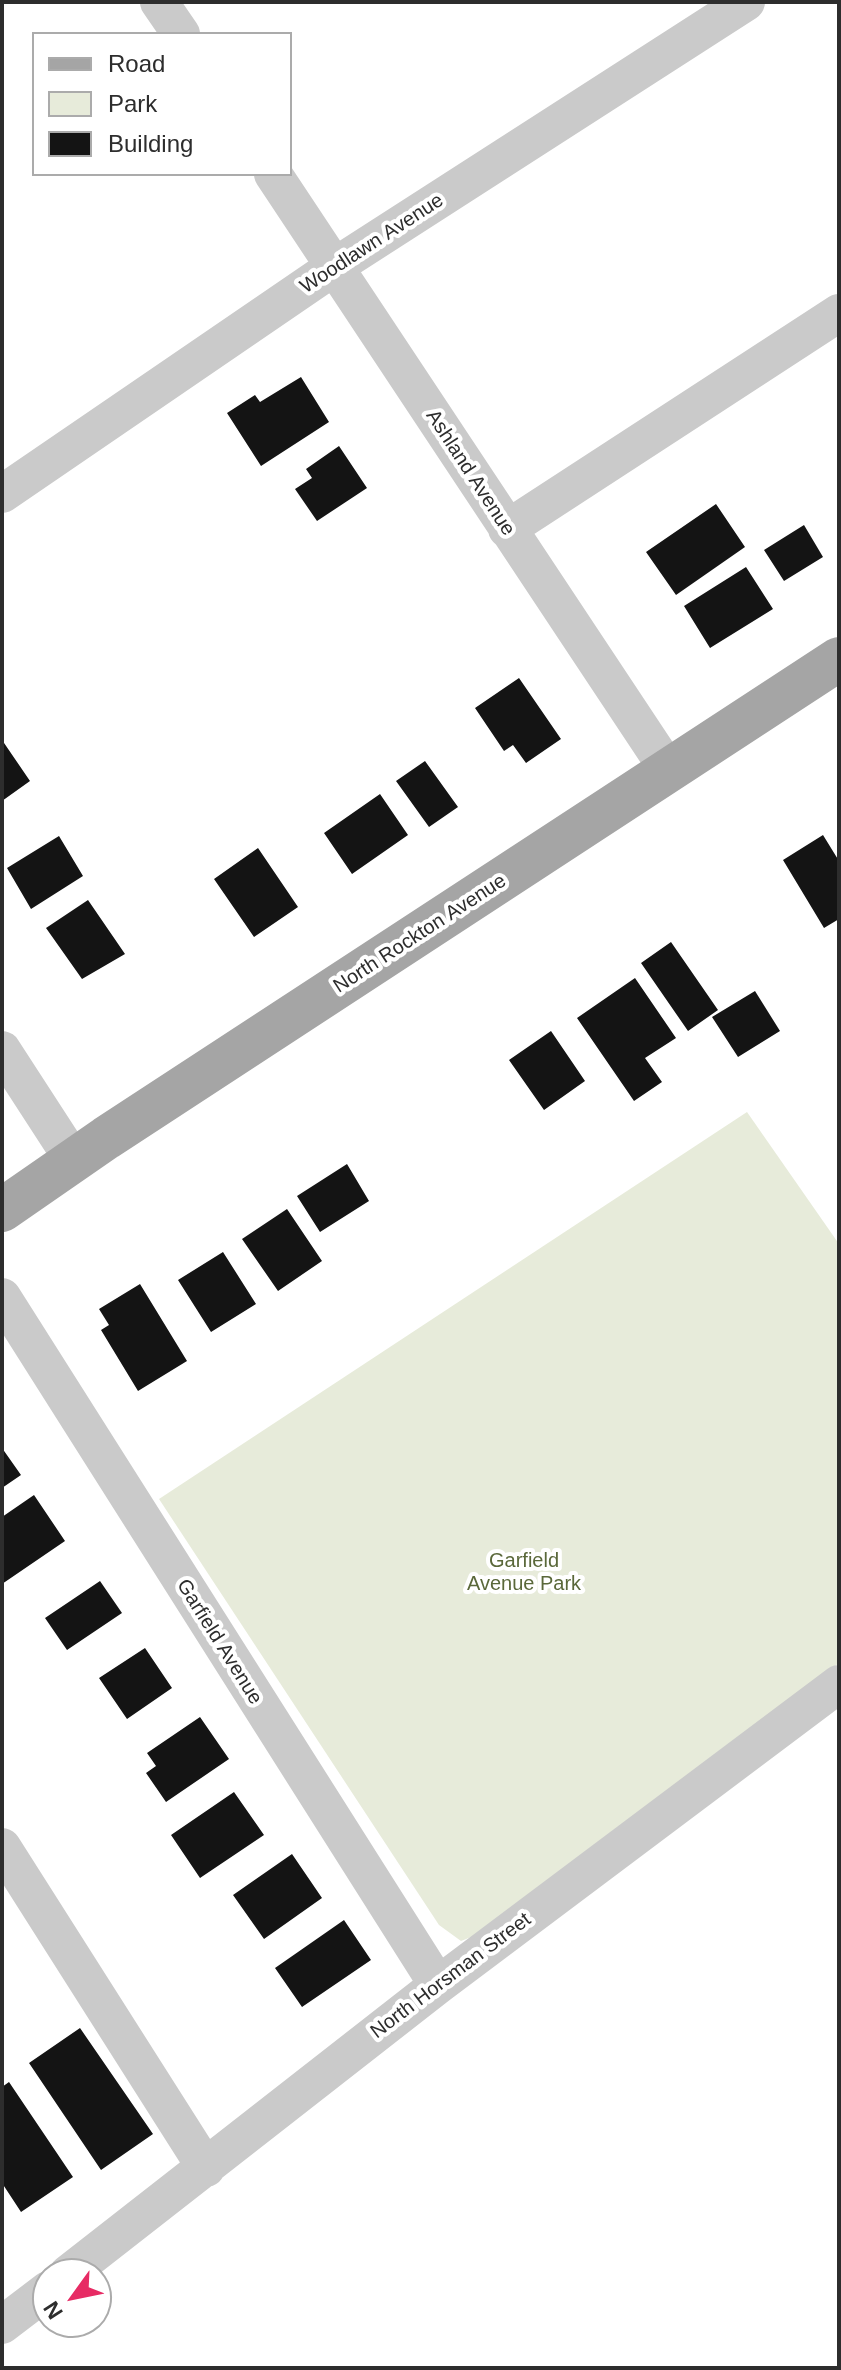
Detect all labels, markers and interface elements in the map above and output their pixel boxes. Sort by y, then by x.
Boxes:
legend [32,32,292,176]
text: Road [108,50,165,77]
text: Park [108,90,157,117]
text: Building [108,130,193,157]
street label: Woodlawn Avenue [296,189,448,299]
street label: Ashland Avenue [420,406,520,540]
street label: North Rockton Avenue [329,869,511,999]
park label: Garfield Avenue Park [467,1549,581,1596]
street label: Garfield Avenue [171,1575,267,1709]
street label: North Horsman Street [366,1908,536,2044]
north arrow [32,2258,112,2338]
text: N [38,2297,68,2324]

